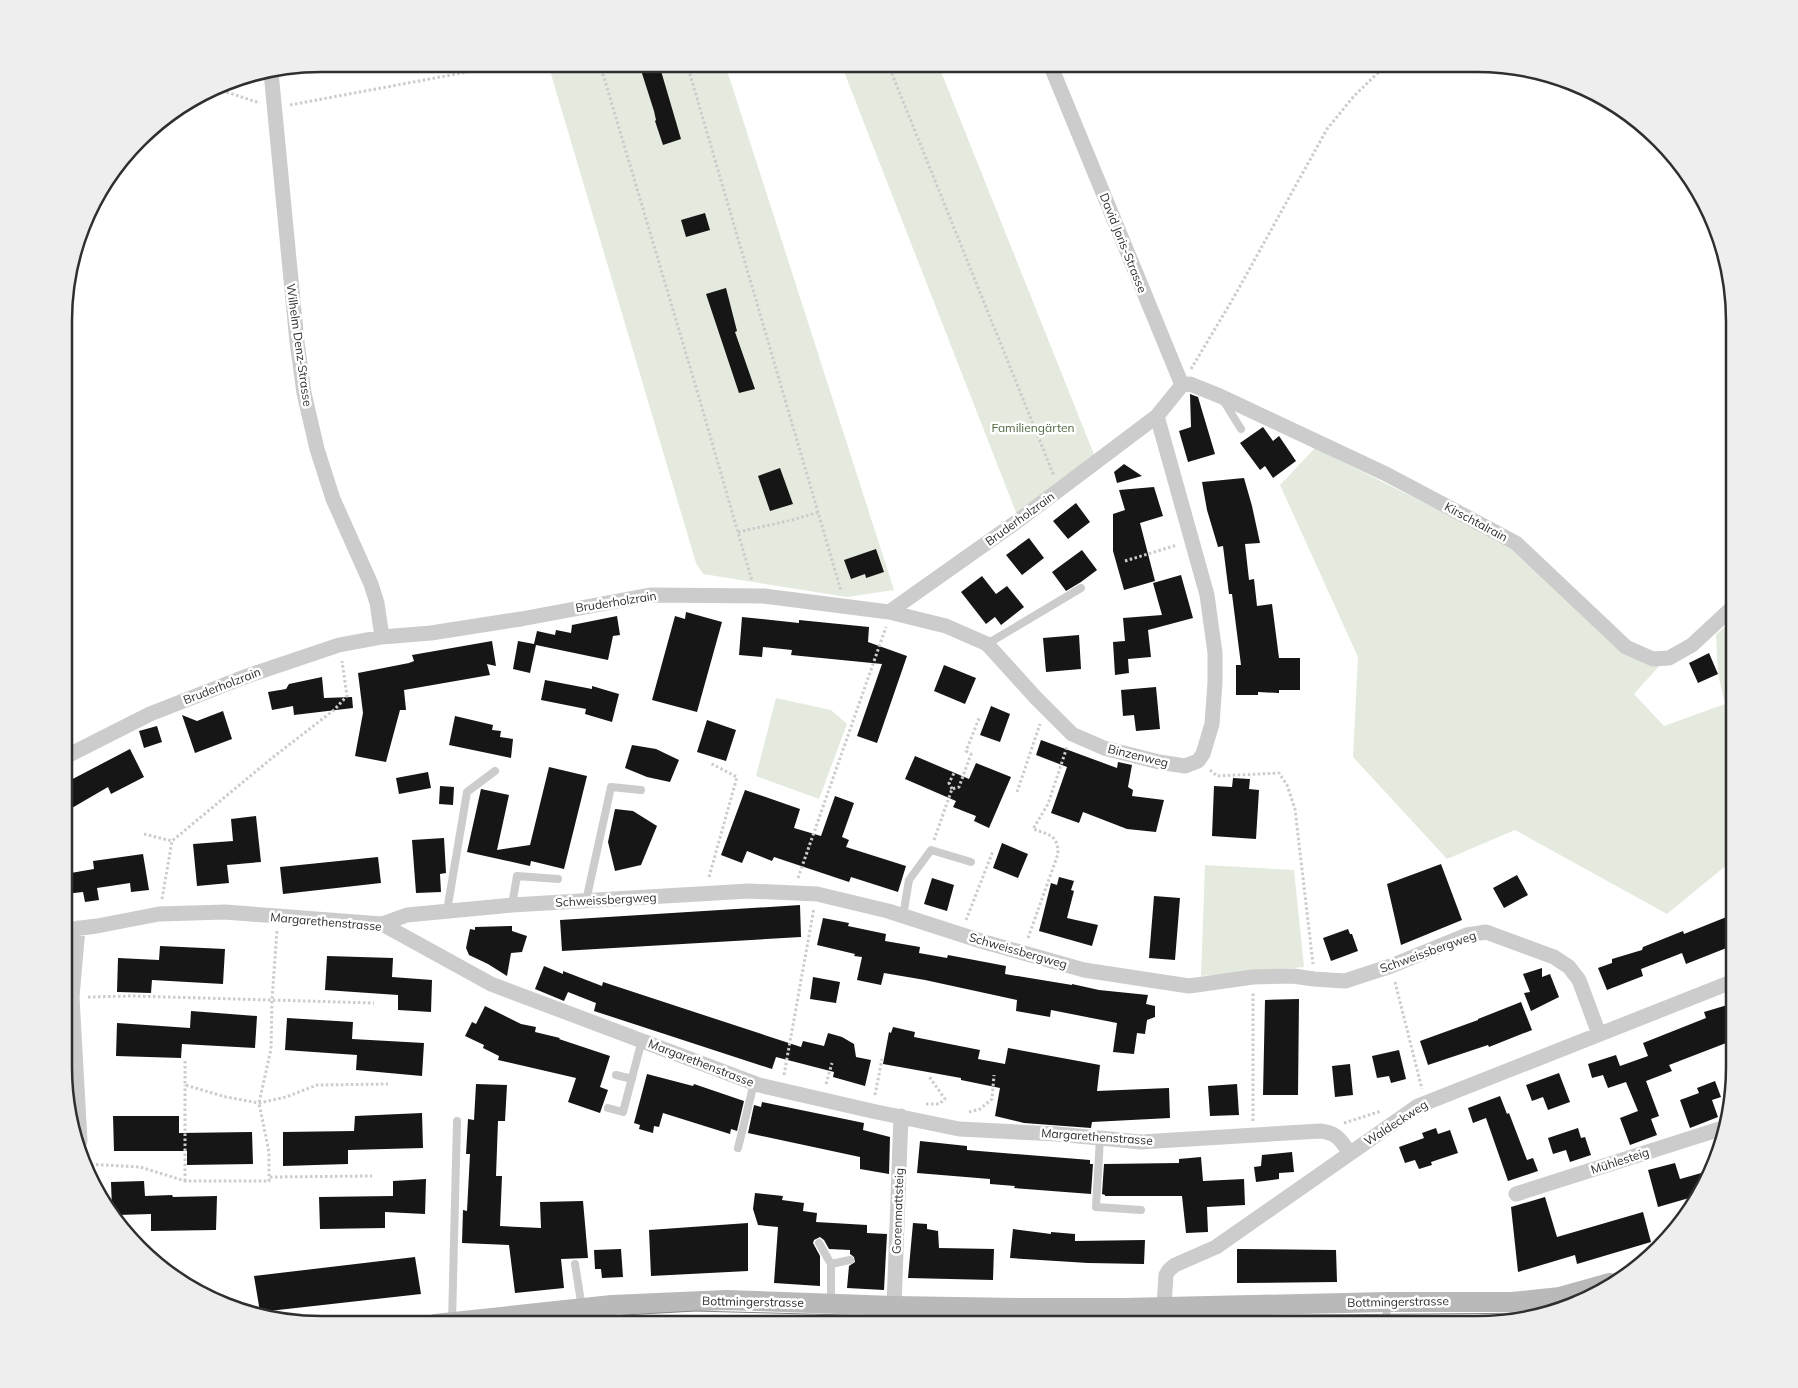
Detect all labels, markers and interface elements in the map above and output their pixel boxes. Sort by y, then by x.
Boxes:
street label: David Joris-Strasse [1097,191,1150,295]
street label: Wilhelm Denz-Strasse [283,283,316,407]
park label: Familiengärten [991,420,1075,435]
street label: Bruderholzrain [982,488,1057,549]
street label: Kirschtalrain [1442,499,1510,544]
street label: Bruderholzrain [574,588,658,615]
street label: Bruderholzrain [181,664,263,707]
street label: Binzenweg [1106,741,1170,770]
street label: Schweissbergweg [555,889,657,910]
street label: Margarethenstrasse [270,909,382,934]
street label: Schweissbergweg [1378,927,1478,976]
street label: Schweissbergweg [967,929,1069,972]
street label: Margarethenstrasse [646,1035,756,1090]
street label: Waldeckweg [1361,1097,1430,1149]
street label: Margarethenstrasse [1041,1125,1153,1148]
street label: Mühlesteig [1589,1144,1651,1177]
street label: Gorenmattsteig [889,1168,906,1254]
street label: Bottmingerstrasse [702,1293,804,1310]
street label: Bottmingerstrasse [1347,1293,1449,1310]

